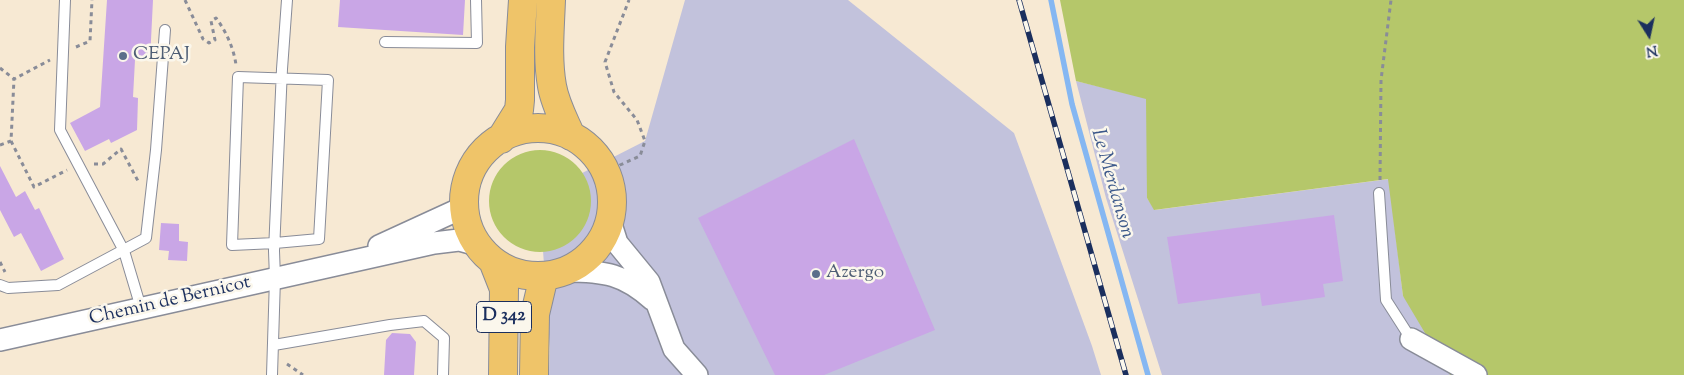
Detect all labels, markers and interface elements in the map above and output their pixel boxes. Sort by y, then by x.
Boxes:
north arrow [1624,10,1674,60]
text: N [1644,39,1659,61]
place label: CEPAJ [133,45,189,67]
marker: CEPAJ [117,50,129,62]
water label: Le Merdanson [1084,126,1138,242]
place label: Azergo [826,263,884,285]
marker: Azergo [810,268,822,280]
street label: Chemin de Bernicot [87,272,253,332]
road number: D 342 [476,302,532,332]

